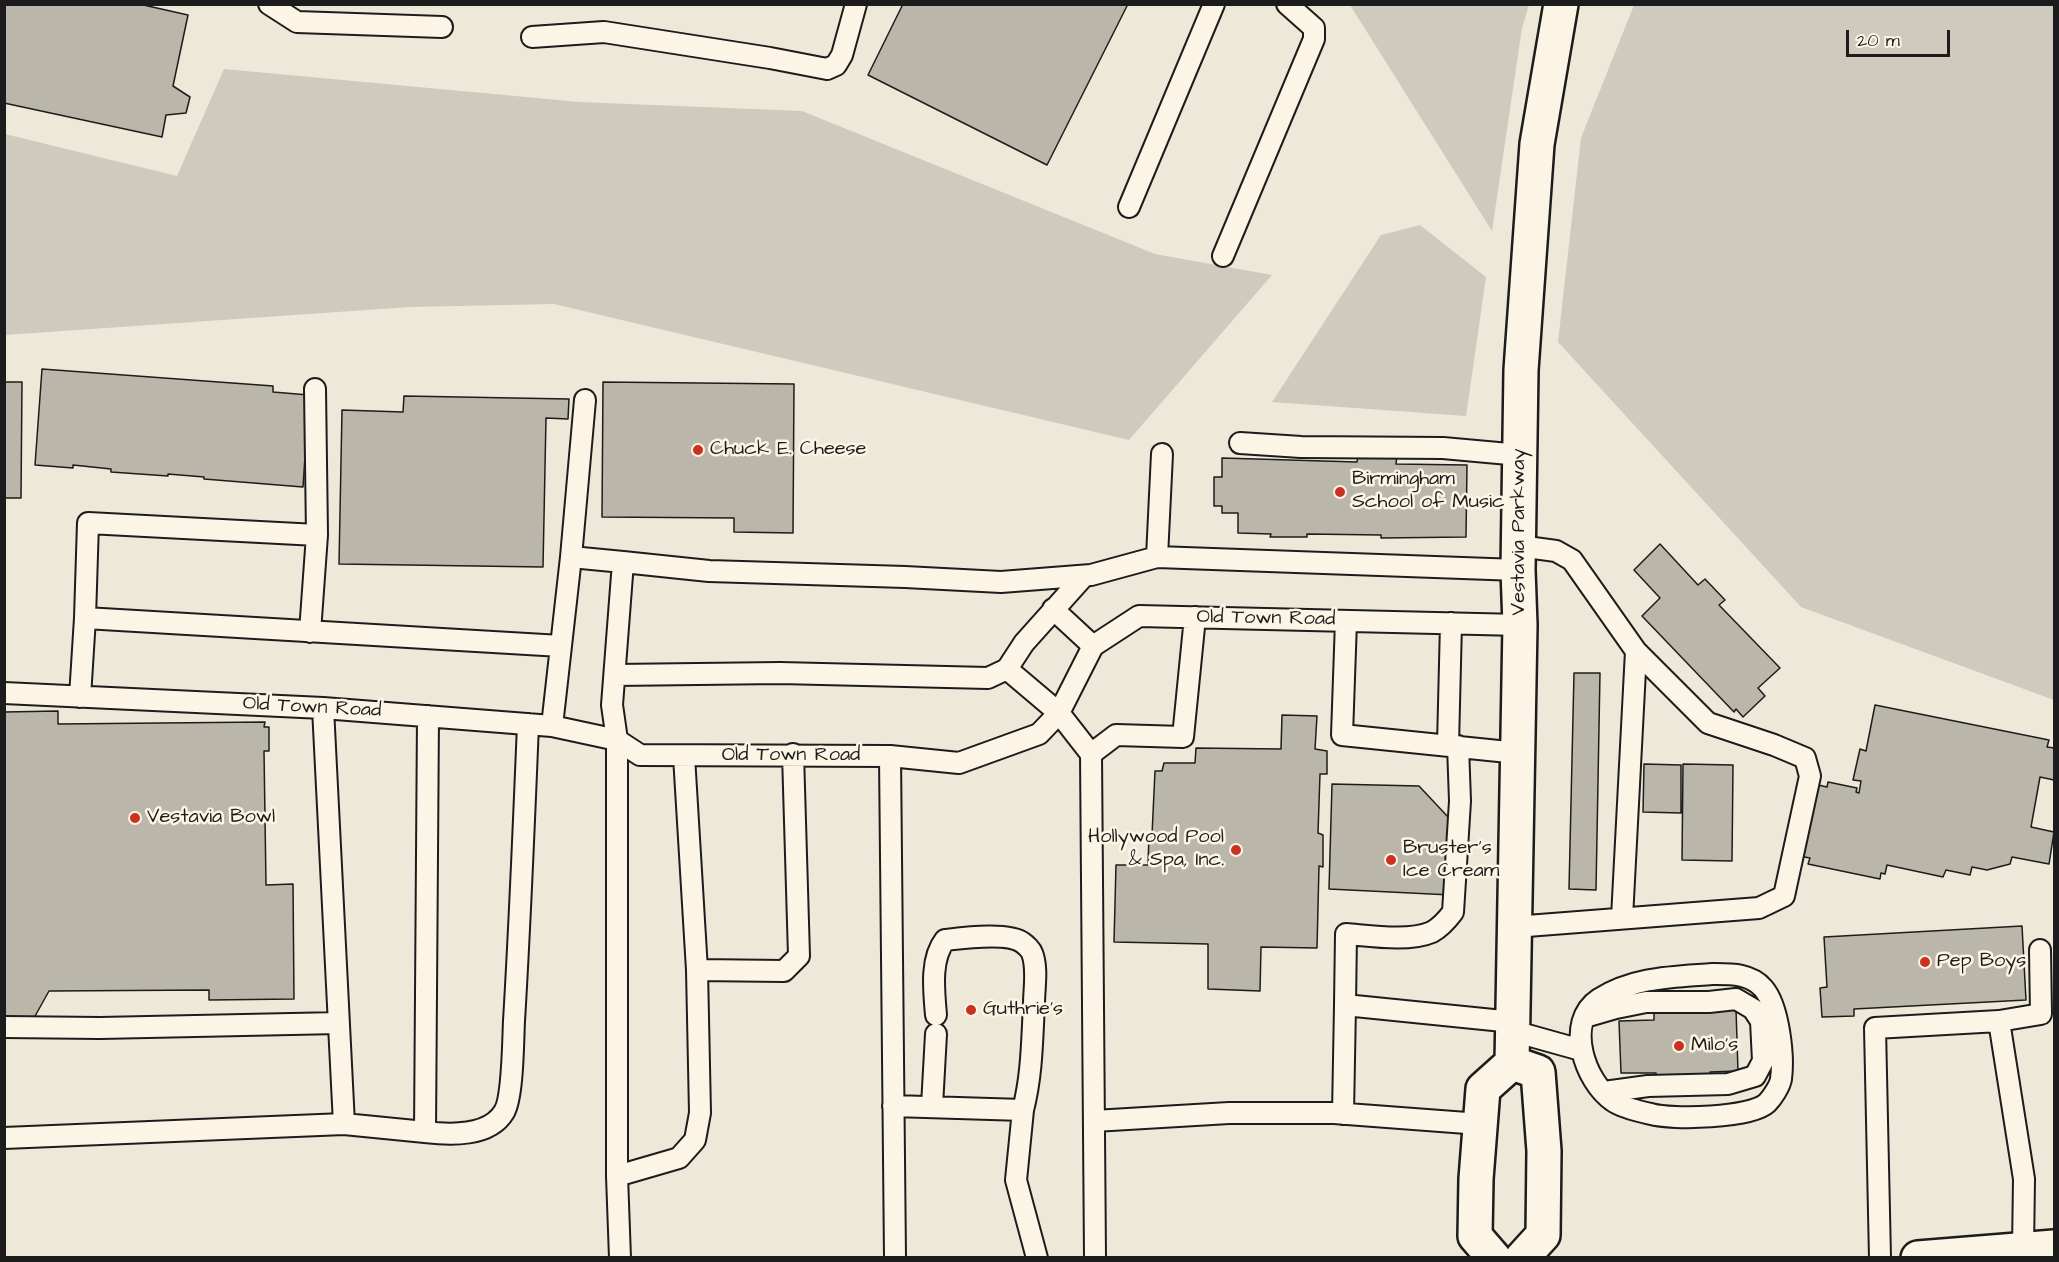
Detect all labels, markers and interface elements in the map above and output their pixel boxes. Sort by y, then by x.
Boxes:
scale bar [1849,18,1952,56]
text: 20 m [1857,28,1900,53]
place label: Chuck E. Cheese [710,438,866,462]
marker: Chuck E. Cheese [691,443,705,457]
street label: Vestavia Parkway [1508,449,1532,615]
place label: Birmingham School of Music [1352,468,1505,515]
marker: Birmingham School of Music [1333,485,1347,499]
street label: Old Town Road [1196,606,1336,632]
street label: Old Town Road [242,692,382,724]
street label: Old Town Road [722,744,860,768]
place label: Vestavia Bowl [147,806,275,830]
marker: Vestavia Bowl [128,811,142,825]
place label: Hollywood Pool & Spa, Inc. [1088,826,1224,873]
place label: Bruster's Ice Cream [1403,837,1499,884]
marker: Hollywood Pool & Spa, Inc. [1229,843,1243,857]
marker: Bruster's Ice Cream [1384,853,1398,867]
place label: Pep Boys [1937,950,2026,974]
marker: Pep Boys [1918,955,1932,969]
place label: Guthrie's [983,998,1063,1022]
marker: Guthrie's [964,1003,978,1017]
place label: Milo's [1691,1034,1738,1058]
marker: Milo's [1672,1039,1686,1053]

